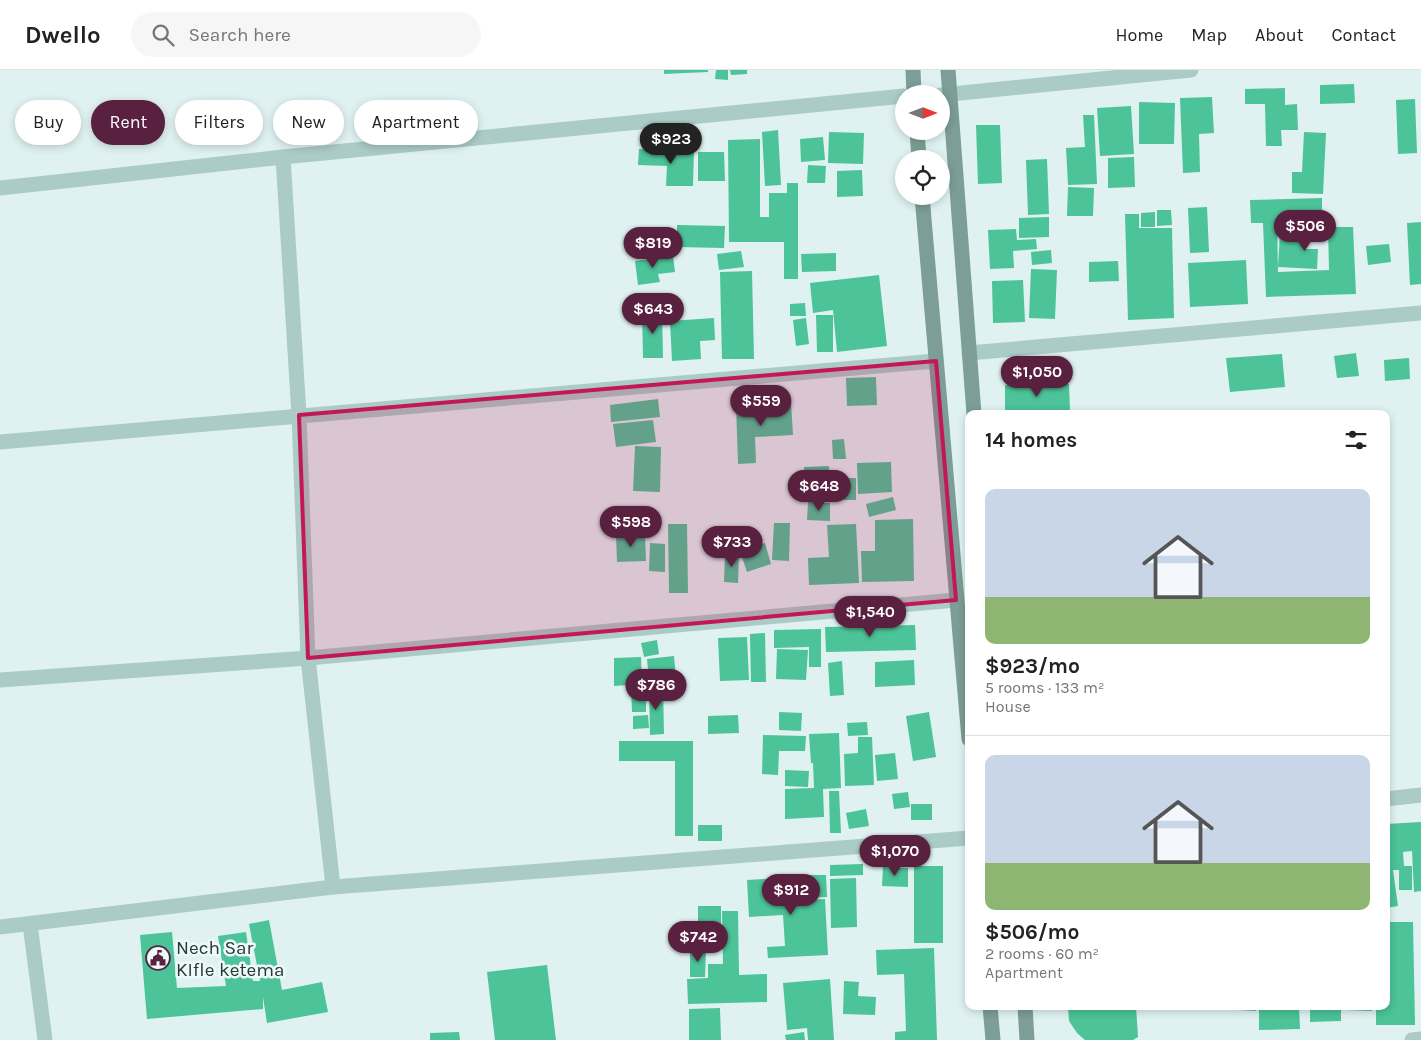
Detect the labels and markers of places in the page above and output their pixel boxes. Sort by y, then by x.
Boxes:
pin: $923 [641,122,701,165]
pin: $506 [1275,210,1335,252]
pin: $819 [623,226,683,269]
pin: $643 [623,292,683,335]
pin: $1,050 [996,356,1078,398]
pin: $559 [731,384,791,427]
pin: $648 [789,470,849,512]
pin: $598 [601,506,661,548]
pin: $733 [702,526,762,568]
pin: $1,540 [829,596,911,638]
pin: $786 [626,668,686,711]
pin: $1,070 [854,834,936,877]
pin: $912 [761,874,821,916]
pin: $742 [668,920,728,963]
place label: Nech Sar KIfle ketema [176,937,285,981]
public building icon: Nech Sar KIfle ketema [145,945,171,971]

